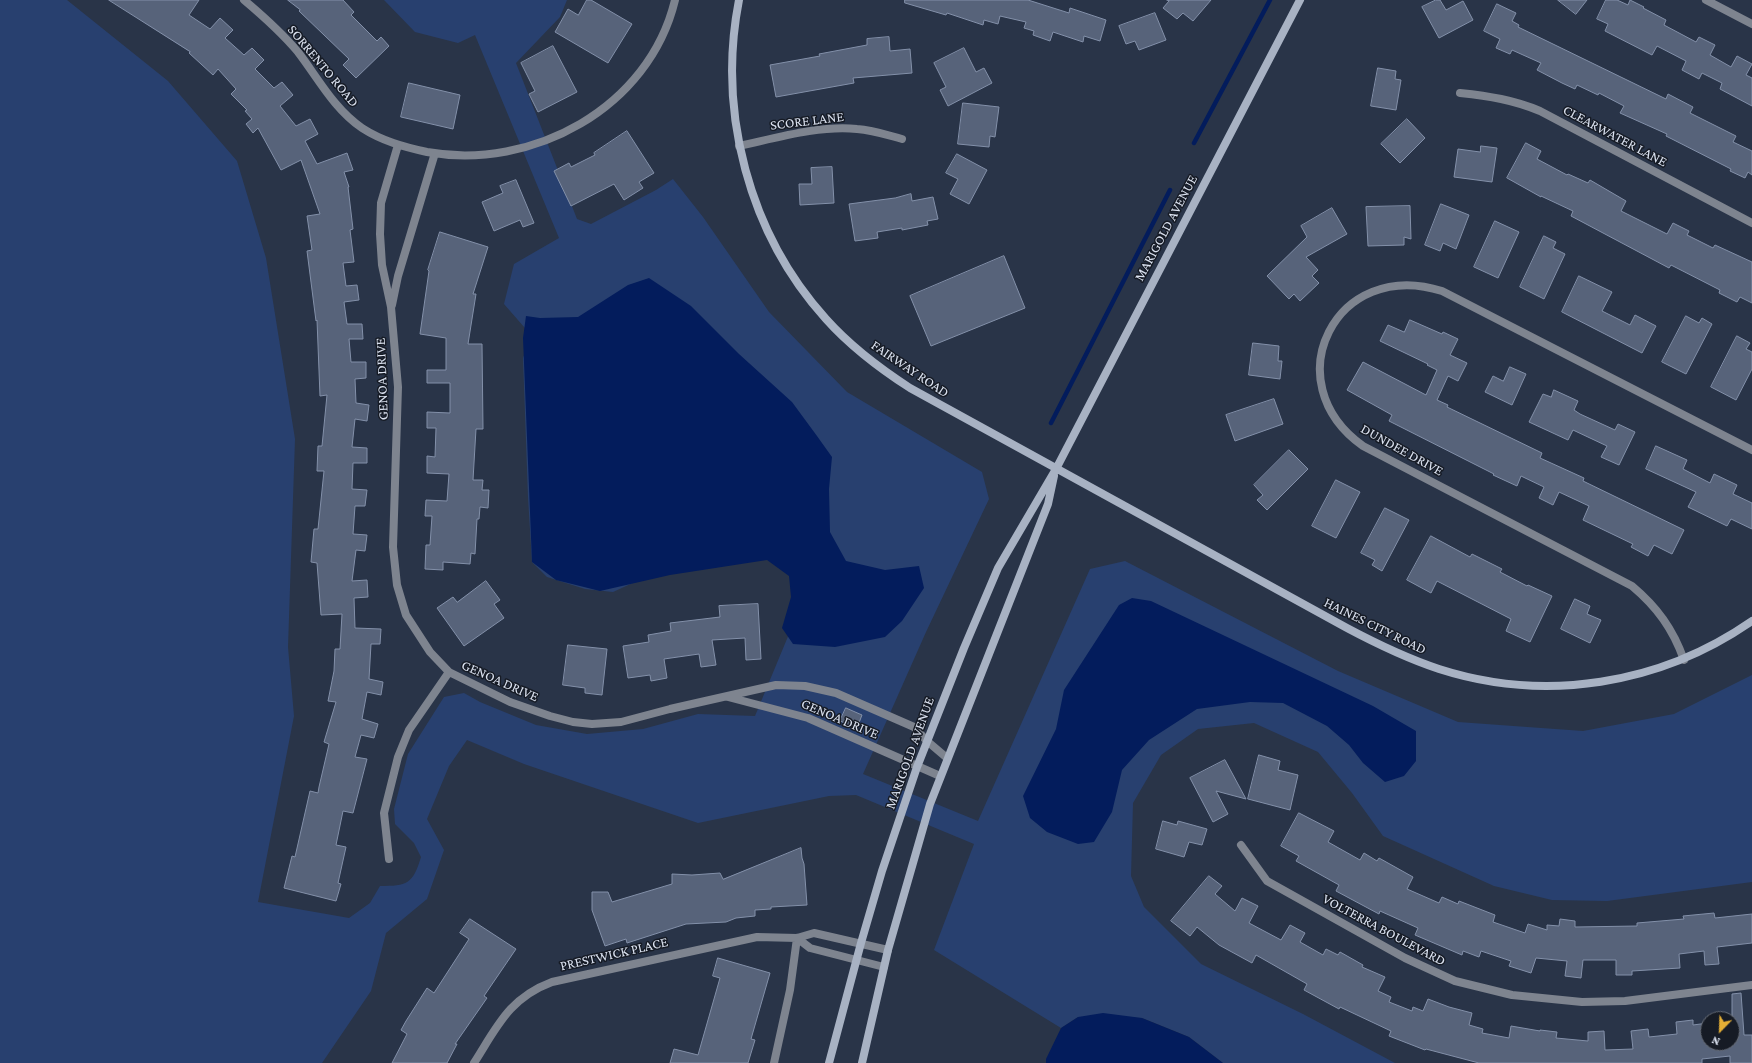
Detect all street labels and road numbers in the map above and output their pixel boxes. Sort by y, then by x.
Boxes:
street label: SORRENTO ROAD [284,22,362,110]
street label: CLEARWATER LANE [1560,101,1670,171]
street label: SCORE LANE [769,108,845,134]
street label: MARIGOLD AVENUE [1131,172,1201,284]
street label: GENOA DRIVE [372,337,392,421]
street label: FAIRWAY ROAD [868,337,952,401]
street label: DUNDEE DRIVE [1358,420,1446,480]
street label: HAINES CITY ROAD [1321,594,1429,658]
street label: GENOA DRIVE [459,657,541,705]
street label: GENOA DRIVE [799,695,881,743]
street label: MARIGOLD AVENUE [882,695,938,811]
street label: VOLTERRA BOULEVARD [1319,890,1449,970]
street label: PRESTWICK PLACE [558,933,670,975]

